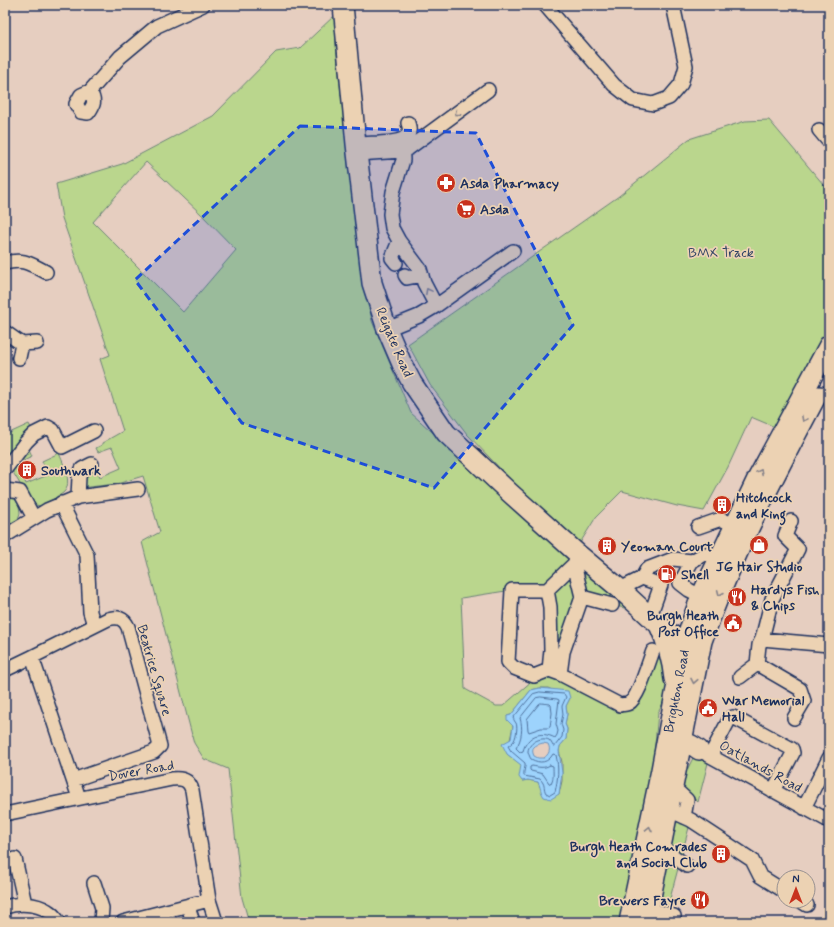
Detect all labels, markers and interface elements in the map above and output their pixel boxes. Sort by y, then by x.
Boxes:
one-way arrow [454,108,461,115]
pharmacy icon: Asda Pharmacy [435,172,457,194]
place label: Asda Pharmacy [460,175,559,193]
supermarket icon: Asda [455,198,477,220]
place label: Asda [480,201,509,219]
park label: BMX Track [688,244,754,262]
one-way arrow [425,288,433,295]
street label: Reigate Road [371,305,417,380]
one-way arrow [801,415,809,423]
building icon: Southwark [16,459,38,481]
place label: Southwark [41,462,101,480]
one-way arrow [756,469,763,476]
place label: Hitchcock and King [736,489,792,526]
building icon: Hitchcock and King [711,494,733,516]
shop icon: JG Hair Studio [748,534,770,556]
building icon: Yeoman Court [596,535,618,557]
place label: Yeoman Court [621,538,713,556]
place label: JG Hair Studio [716,558,803,576]
fuel station icon: Shell [656,563,678,585]
place label: Shell [681,566,709,584]
place label: Hardys Fish & Chips [751,581,820,615]
restaurant icon: Hardys Fish & Chips [726,586,748,608]
one-way arrow [717,588,725,596]
place label: Burgh Heath Post Office [647,607,719,641]
public building icon: Burgh Heath Post Office [722,612,744,634]
street label: Beatrice Square [132,623,176,718]
street label: Brighton Road [660,648,695,735]
one-way arrow [690,678,699,684]
place label: War Memorial Hall [721,692,805,726]
public building icon: War Memorial Hall [697,697,719,719]
street label: Oatlands Road [716,737,805,797]
street label: Dover Road [107,756,175,786]
one-way arrow [644,826,652,832]
place label: Burgh Heath Comrades and Social Club [570,838,708,872]
building icon: Burgh Heath Comrades and Social Club [710,843,732,865]
north arrow [776,869,816,909]
text: N [792,873,800,887]
restaurant icon: Brewers Fayre [689,889,711,911]
place label: Brewers Fayre [599,892,686,910]

